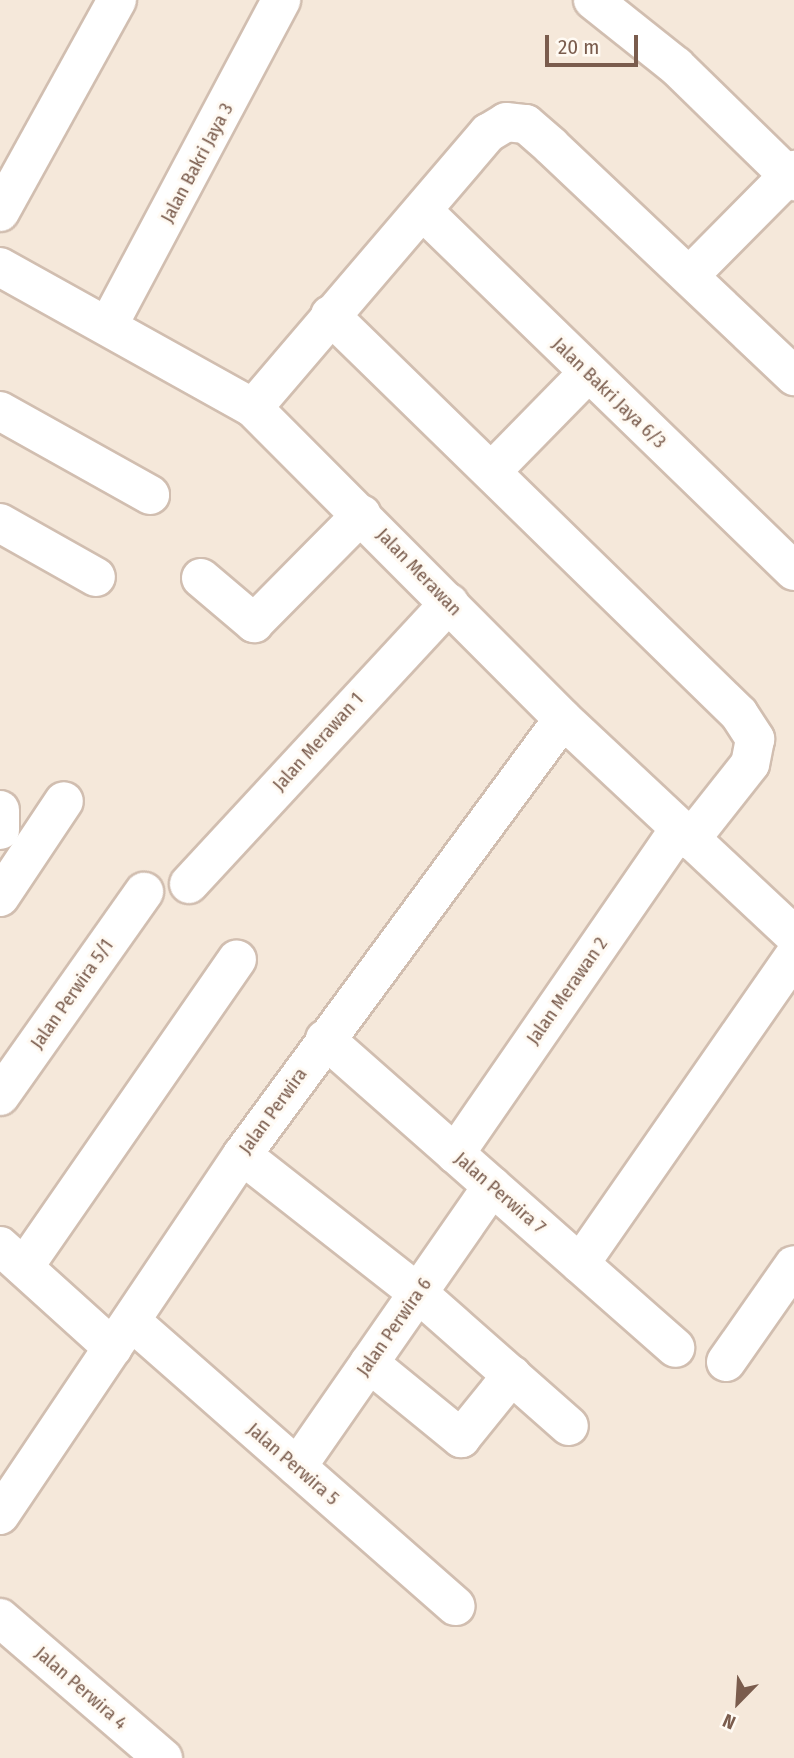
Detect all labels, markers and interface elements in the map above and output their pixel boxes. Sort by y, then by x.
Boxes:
scale bar [549,21,642,65]
text: 20 m [558,34,599,60]
street label: Jalan Bakri Jaya 3 [156,99,238,227]
street label: Jalan Bakri Jaya 6/3 [547,333,671,453]
street label: Jalan Merawan [372,524,466,620]
street label: Jalan Merawan 1 [268,688,368,796]
street label: Jalan Merawan 2 [522,933,612,1049]
street label: Jalan Perwira 5/1 [26,935,118,1053]
street label: Jalan Perwira [234,1063,312,1159]
street label: Jalan Perwira 7 [450,1147,550,1239]
street label: Jalan Perwira 6 [352,1273,436,1381]
street label: Jalan Perwira 5 [242,1418,344,1510]
street label: Jalan Perwira 4 [30,1642,132,1734]
north arrow [703,1667,773,1737]
text: N [719,1709,739,1734]

